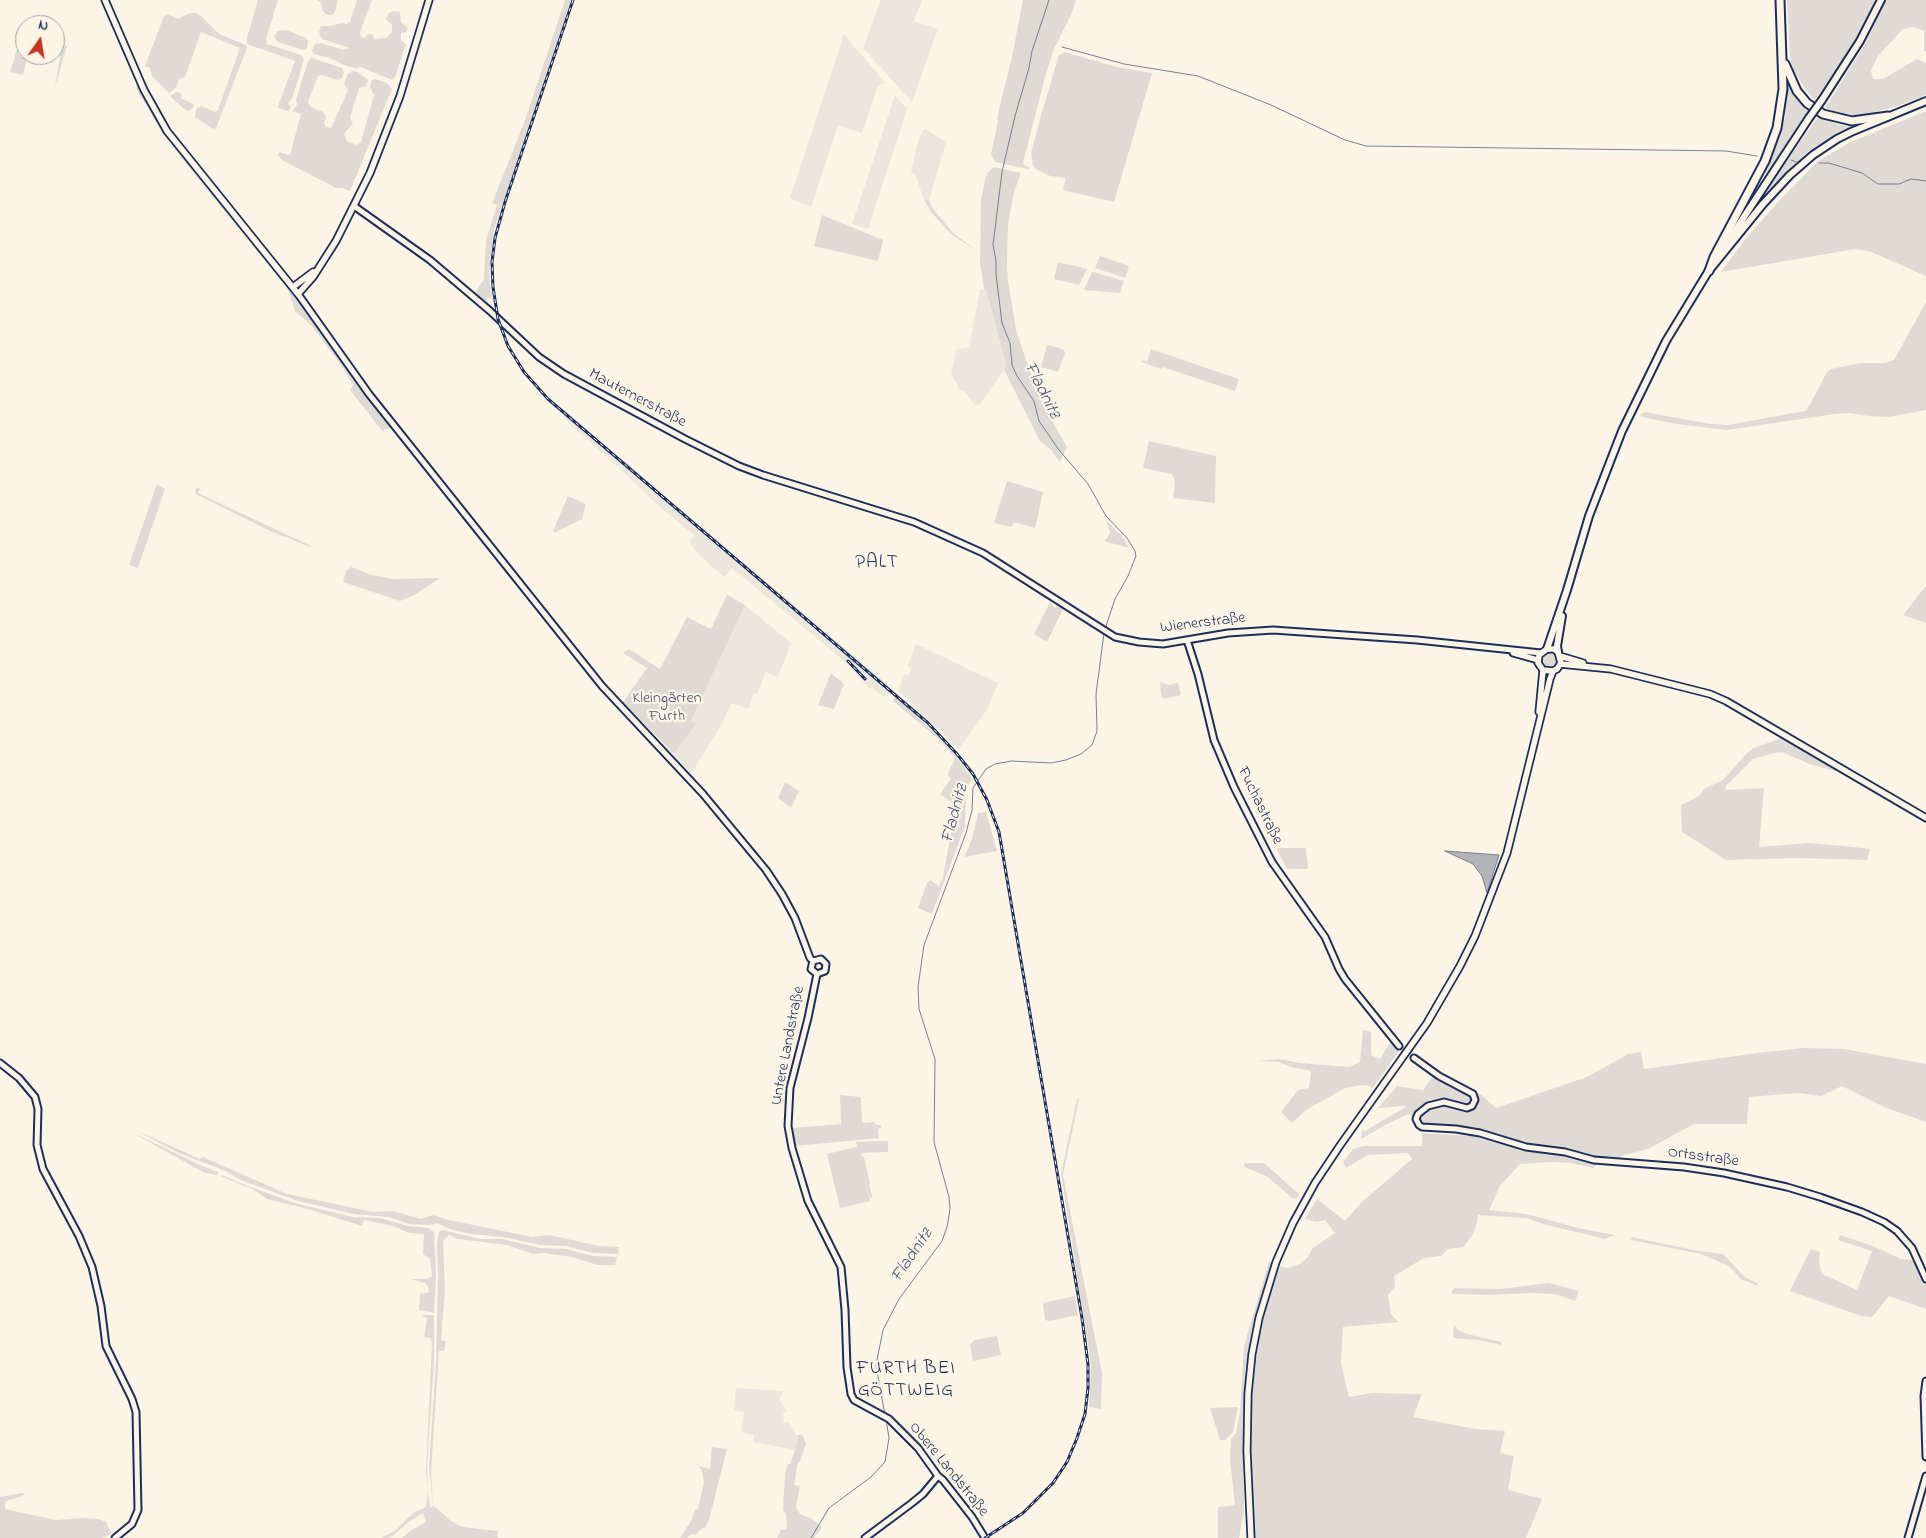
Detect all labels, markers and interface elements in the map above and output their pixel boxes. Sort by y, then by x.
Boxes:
north arrow [15,15,65,65]
text: N [36,15,50,37]
water label: Fladnitz [1018,359,1064,423]
street label: Mauternerstraße [585,365,689,433]
district label: PALT [855,553,899,575]
street label: Wienerstraße [1159,609,1247,639]
park label: Kleingärten Furth [632,689,702,727]
street label: Fuchastraße [1232,764,1286,848]
water label: Fladnitz [938,782,974,846]
street label: Untere Landstraße [768,985,810,1107]
street label: Ortsstraße [1666,1144,1740,1172]
water label: Fladnitz [887,1225,939,1287]
district label: FURTH BEI GÖTTWEIG [855,1359,957,1403]
street label: Obere Landstraße [904,1419,992,1521]

